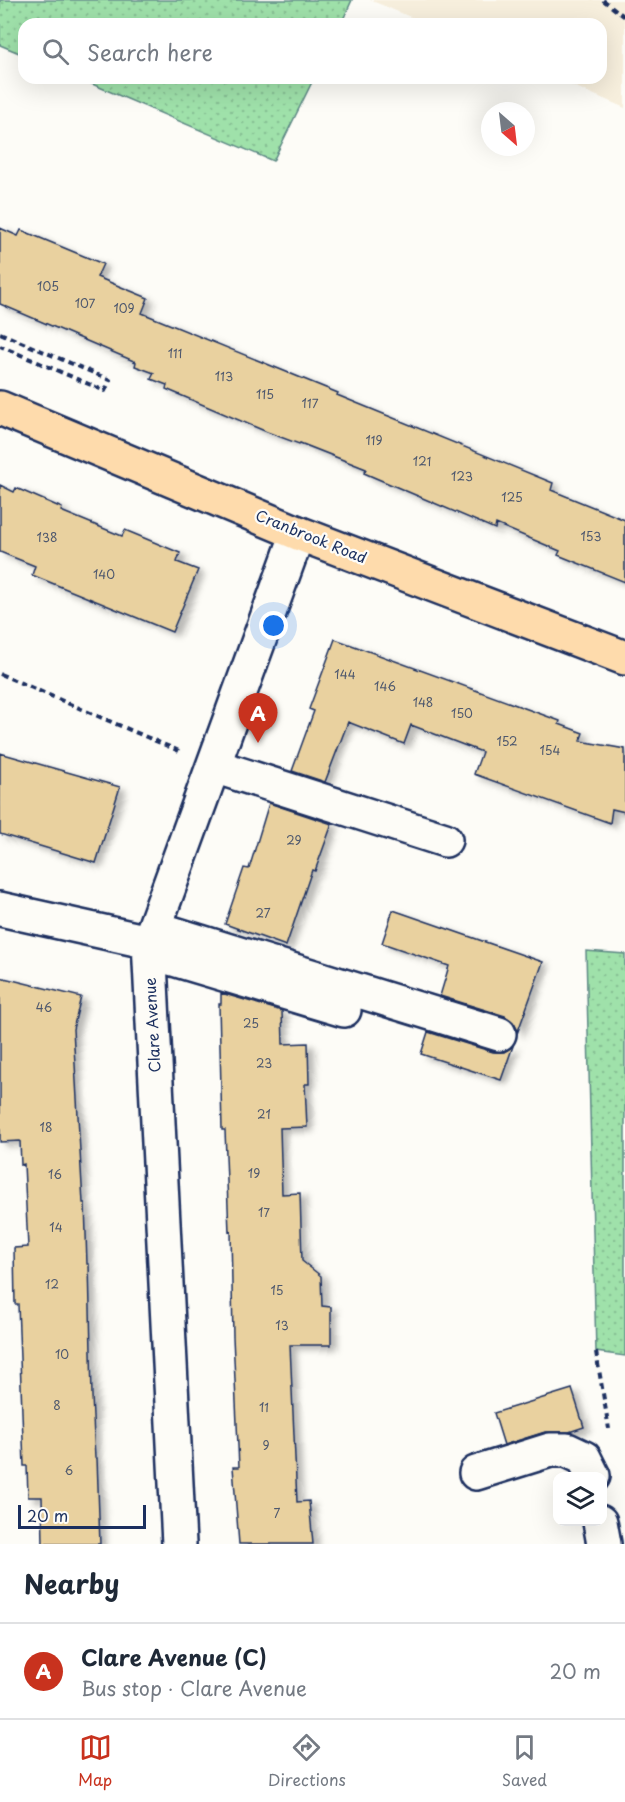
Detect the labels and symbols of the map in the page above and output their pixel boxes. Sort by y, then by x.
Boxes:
north arrow [481,102,535,156]
house number: 105 [37,277,59,295]
house number: 107 [75,294,96,312]
house number: 109 [113,299,135,317]
house number: 111 [168,344,182,362]
house number: 113 [215,367,233,385]
house number: 115 [256,385,274,403]
house number: 117 [302,394,319,412]
house number: 119 [365,431,383,449]
house number: 121 [413,452,431,470]
house number: 123 [451,467,473,485]
house number: 125 [501,488,523,506]
street label: Cranbrook Road [252,503,371,568]
house number: 153 [580,527,602,545]
house number: 138 [37,528,57,546]
house number: 140 [93,565,115,583]
your location [259,611,288,640]
house number: 144 [334,665,356,683]
house number: 146 [374,677,396,695]
house number: 148 [413,693,433,711]
pin: A [238,694,278,743]
house number: 150 [451,704,473,722]
house number: 152 [496,732,518,750]
house number: 154 [539,741,561,759]
house number: 29 [286,831,302,849]
house number: 27 [256,904,271,922]
street label: Clare Avenue [138,977,165,1073]
house number: 46 [36,998,52,1016]
house number: 25 [243,1014,259,1032]
house number: 23 [256,1054,272,1072]
house number: 21 [257,1105,271,1123]
house number: 18 [40,1118,52,1136]
house number: 19 [248,1164,260,1182]
house number: 16 [48,1165,62,1183]
house number: 17 [258,1203,270,1221]
house number: 14 [49,1218,63,1236]
house number: 12 [45,1275,59,1293]
house number: 15 [270,1281,284,1299]
house number: 13 [275,1316,289,1334]
house number: 10 [55,1345,69,1363]
house number: 8 [53,1396,61,1414]
house number: 11 [259,1398,269,1416]
house number: 9 [262,1436,270,1454]
house number: 6 [65,1461,73,1479]
scale bar [18,1502,146,1530]
house number: 7 [274,1504,281,1522]

